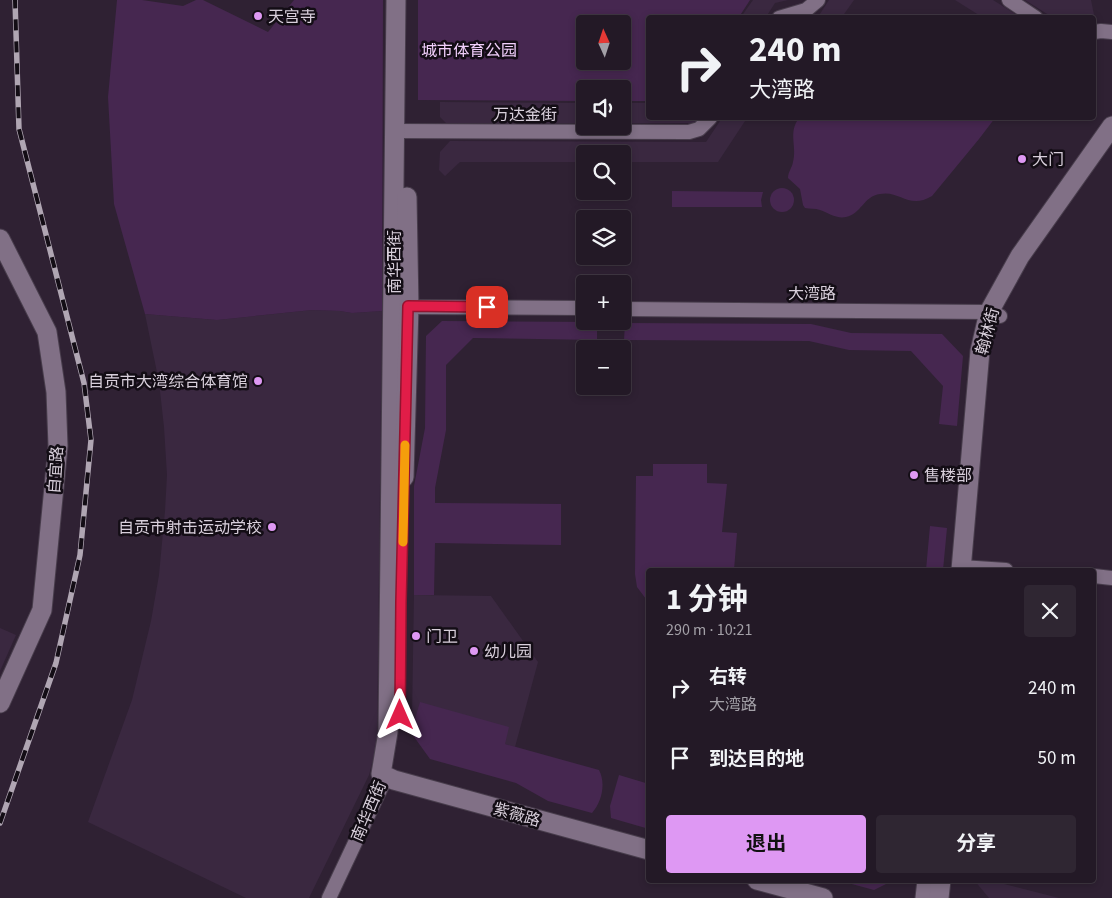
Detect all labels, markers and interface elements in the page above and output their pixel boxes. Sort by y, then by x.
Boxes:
place label: 天宫寺 [268,6,316,28]
marker: 天宫寺 [252,10,264,22]
north arrow [576,15,631,70]
map controls [576,15,631,395]
text: 240 m [749,25,841,75]
icon: right [666,35,731,100]
park label: 城市体育公园 [421,40,517,62]
text: 大湾路 [749,74,815,106]
button: sound [576,80,631,135]
street label: 万达金街 [493,104,557,126]
button: search [576,145,631,200]
place label: 大门 [1032,149,1064,171]
marker: 大门 [1016,153,1028,165]
button: layers [576,210,631,265]
street label: 南华西街 [384,230,406,294]
button: + [576,275,631,330]
street label: 大湾路 [788,283,836,305]
pin [466,286,508,328]
icon: arrive [473,293,501,321]
street label: 翰林街 [971,305,1005,357]
button: − [576,340,631,395]
place label: 自贡市大湾综合体育馆 [88,371,248,393]
marker: 自贡市大湾综合体育馆 [252,375,264,387]
street label: 自宜路 [43,445,69,495]
place label: 售楼部 [924,465,972,487]
marker: 售楼部 [908,469,920,481]
place label: 自贡市射击运动学校 [118,517,262,539]
marker: 自贡市射击运动学校 [266,521,278,533]
text: 1 分钟 [666,578,748,621]
button: close [1024,585,1076,637]
text: 290 m · 10:21 [666,619,753,641]
place label: 门卫 [426,626,458,648]
marker: 门卫 [410,630,422,642]
place label: 幼儿园 [484,641,532,663]
marker: 幼儿园 [468,645,480,657]
text: 右转 [709,664,747,691]
icon: right [666,674,694,702]
text: 240 m [1028,675,1076,702]
position arrow [373,688,425,740]
text: 大湾路 [709,694,757,716]
icon: arrive [666,744,694,772]
text: 50 m [1038,745,1076,772]
text: 到达目的地 [709,746,804,773]
street label: 南华西街 [346,778,392,845]
street label: 紫薇路 [491,798,543,832]
button: 退出 [666,815,866,873]
button: 分享 [876,815,1076,873]

